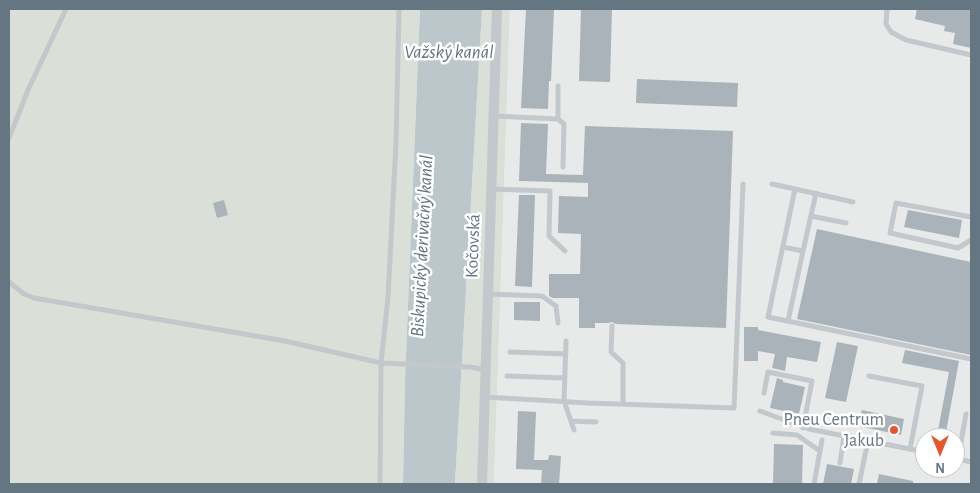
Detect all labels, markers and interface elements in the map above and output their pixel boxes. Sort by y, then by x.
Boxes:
water label: Važský kanál [404,41,494,63]
water label: Biskupický derivačný kanál [406,154,438,338]
street label: Kočovská [461,214,485,278]
place label: Pneu Centrum Jakub [784,409,884,452]
marker: Pneu Centrum Jakub [888,424,900,436]
north arrow [915,428,965,478]
text: N [935,460,945,474]

